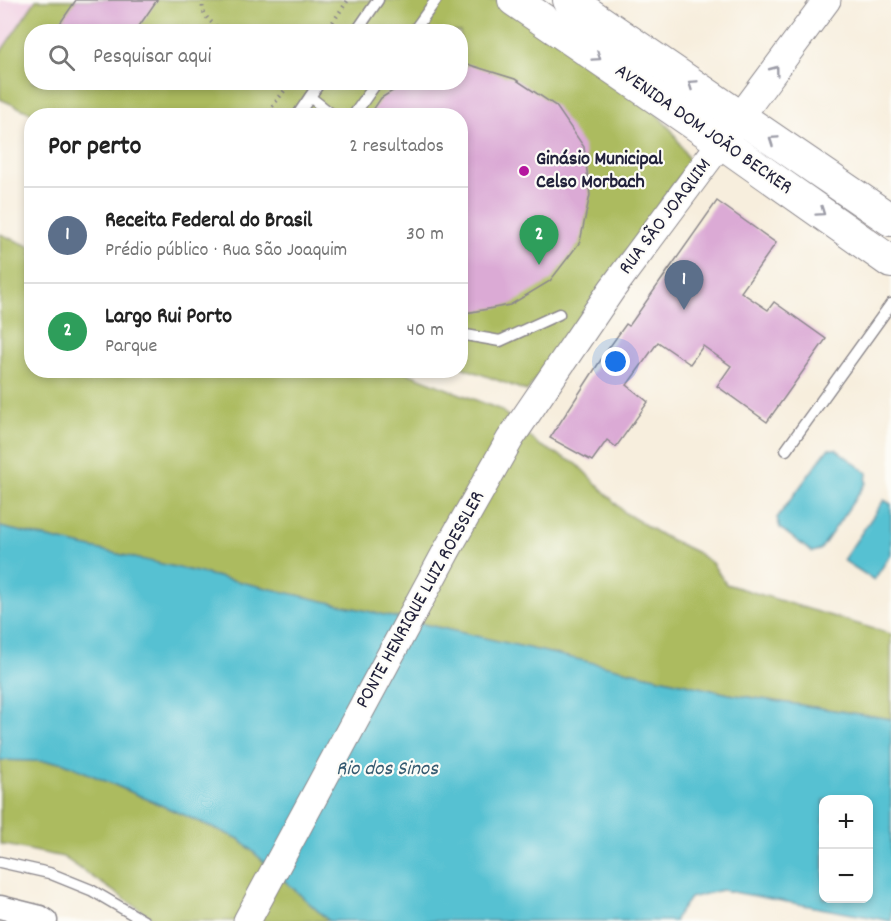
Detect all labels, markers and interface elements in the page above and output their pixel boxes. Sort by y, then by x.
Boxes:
search box [24,24,468,90]
icon: search [45,41,78,74]
text: Pesquisar aqui [93,42,212,73]
one-way arrow [590,50,601,61]
street label: AVENIDA DOM JOÃO BECKER [608,58,798,202]
one-way arrow [768,66,779,77]
one-way arrow [687,80,698,91]
text: Por perto [48,129,141,166]
text: 2 resultados [349,133,444,161]
one-way arrow [769,136,780,147]
place label: Ginásio Municipal Celso Morbach [536,146,663,197]
street label: RUA SÃO JOAQUIM [613,153,719,281]
marker: Ginásio Municipal Celso Morbach [517,164,531,178]
one-way arrow [814,205,825,216]
text: Receita Federal do Brasil [105,206,312,237]
pin: 2 [520,216,558,265]
text: 1 [65,221,70,249]
text: 30 m [406,221,444,249]
text: Prédio público · Rua São Joaquim [105,237,347,265]
pin: 1 [664,260,704,310]
text: Largo Rui Porto [105,302,232,333]
text: 2 [63,317,72,345]
text: 40 m [406,317,444,345]
text: Parque [105,333,157,361]
your location [601,347,630,376]
street label: PONTE HENRIQUE LUIZ ROESSLER [349,486,493,714]
water label: Rio dos Sinos [336,755,439,785]
map controls [819,795,873,903]
button: + [819,795,873,849]
button: − [819,849,873,903]

